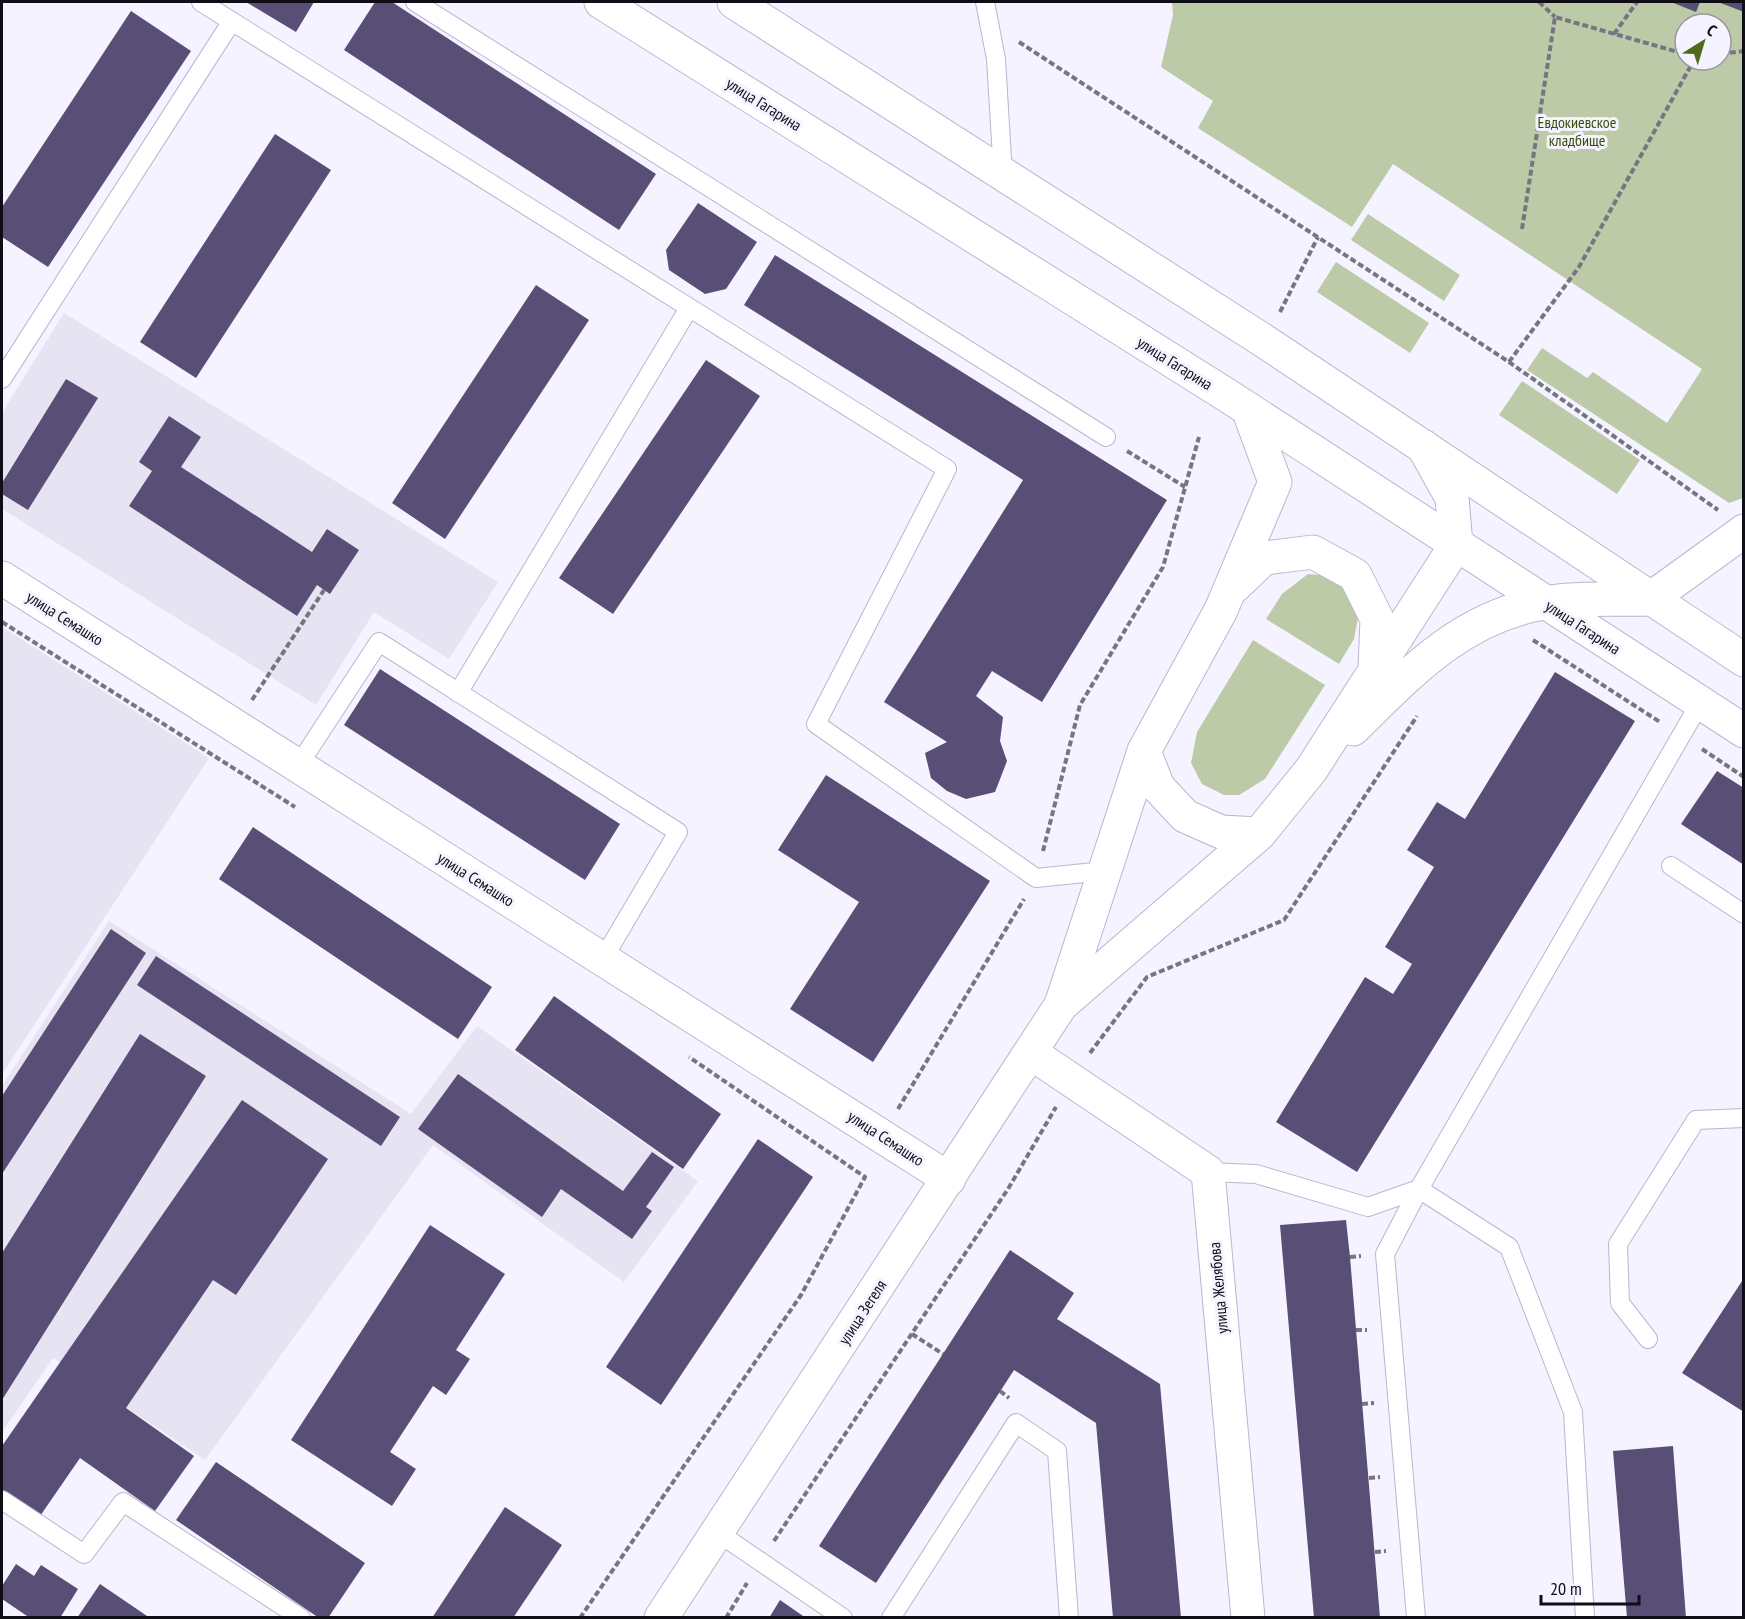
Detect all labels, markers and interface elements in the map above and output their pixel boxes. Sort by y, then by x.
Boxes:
north arrow [1673,12,1733,72]
text: С [1703,20,1722,41]
street label: улица Гагарина [723,73,805,135]
park label: Евдокиевское кладбище [1538,112,1616,150]
street label: улица Гагарина [1134,332,1216,394]
street label: улица Семашко [23,586,107,650]
street label: улица Гагарина [1542,595,1624,659]
street label: улица Семашко [434,847,518,911]
street label: улица Семашко [844,1106,928,1170]
street label: улица Желябова [1204,1241,1232,1335]
street label: улица Зегеля [834,1276,890,1348]
scale bar [1541,1568,1638,1606]
text: 20 m [1550,1577,1582,1600]

